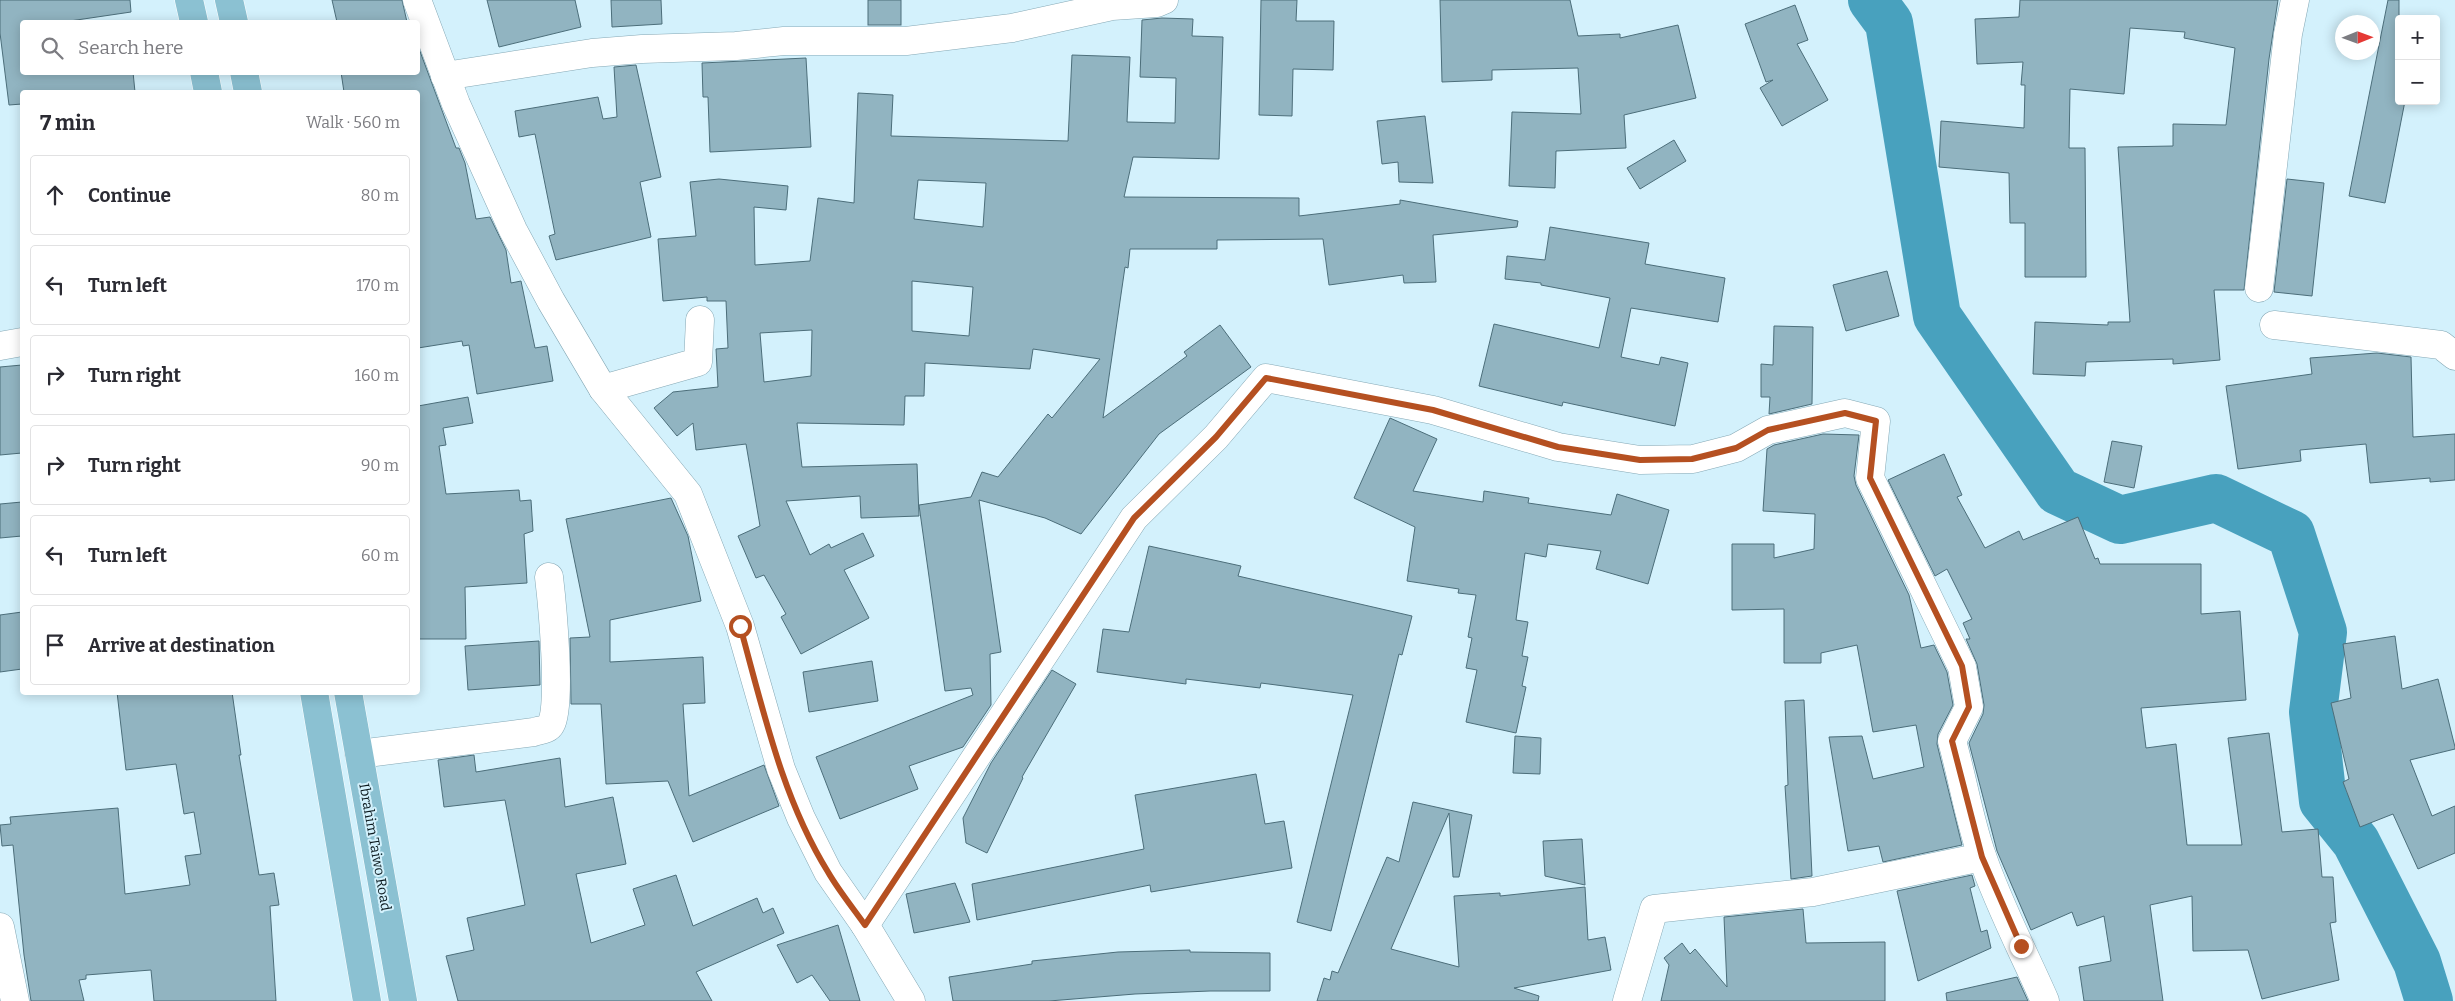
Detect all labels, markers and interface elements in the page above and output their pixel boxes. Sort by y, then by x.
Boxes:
north arrow [2335,15,2380,60]
map controls [2395,15,2440,105]
button: + [2395,15,2440,60]
search box [20,20,420,75]
icon: search [38,34,66,62]
text: Search here [78,36,183,59]
button: − [2395,60,2440,105]
text: 7 min [40,110,95,136]
text: Walk · 560 m [306,113,400,132]
icon: ahead [41,181,69,209]
text: Continue [88,184,171,207]
text: 80 m [361,186,399,205]
icon: left [41,271,69,299]
text: Turn left [88,274,167,297]
text: 170 m [356,276,399,295]
icon: right [41,361,69,389]
text: Turn right [88,364,181,387]
text: 160 m [354,366,399,385]
icon: right [41,451,69,479]
text: Turn right [88,454,181,477]
text: 90 m [361,456,399,475]
icon: left [41,541,69,569]
text: Turn left [88,544,167,567]
text: 60 m [361,546,399,565]
route start [729,615,752,638]
icon: arrive [41,631,69,659]
text: Arrive at destination [88,634,275,657]
street label: Ibrahim Taiwo Road [355,782,395,912]
route end [2010,935,2033,958]

